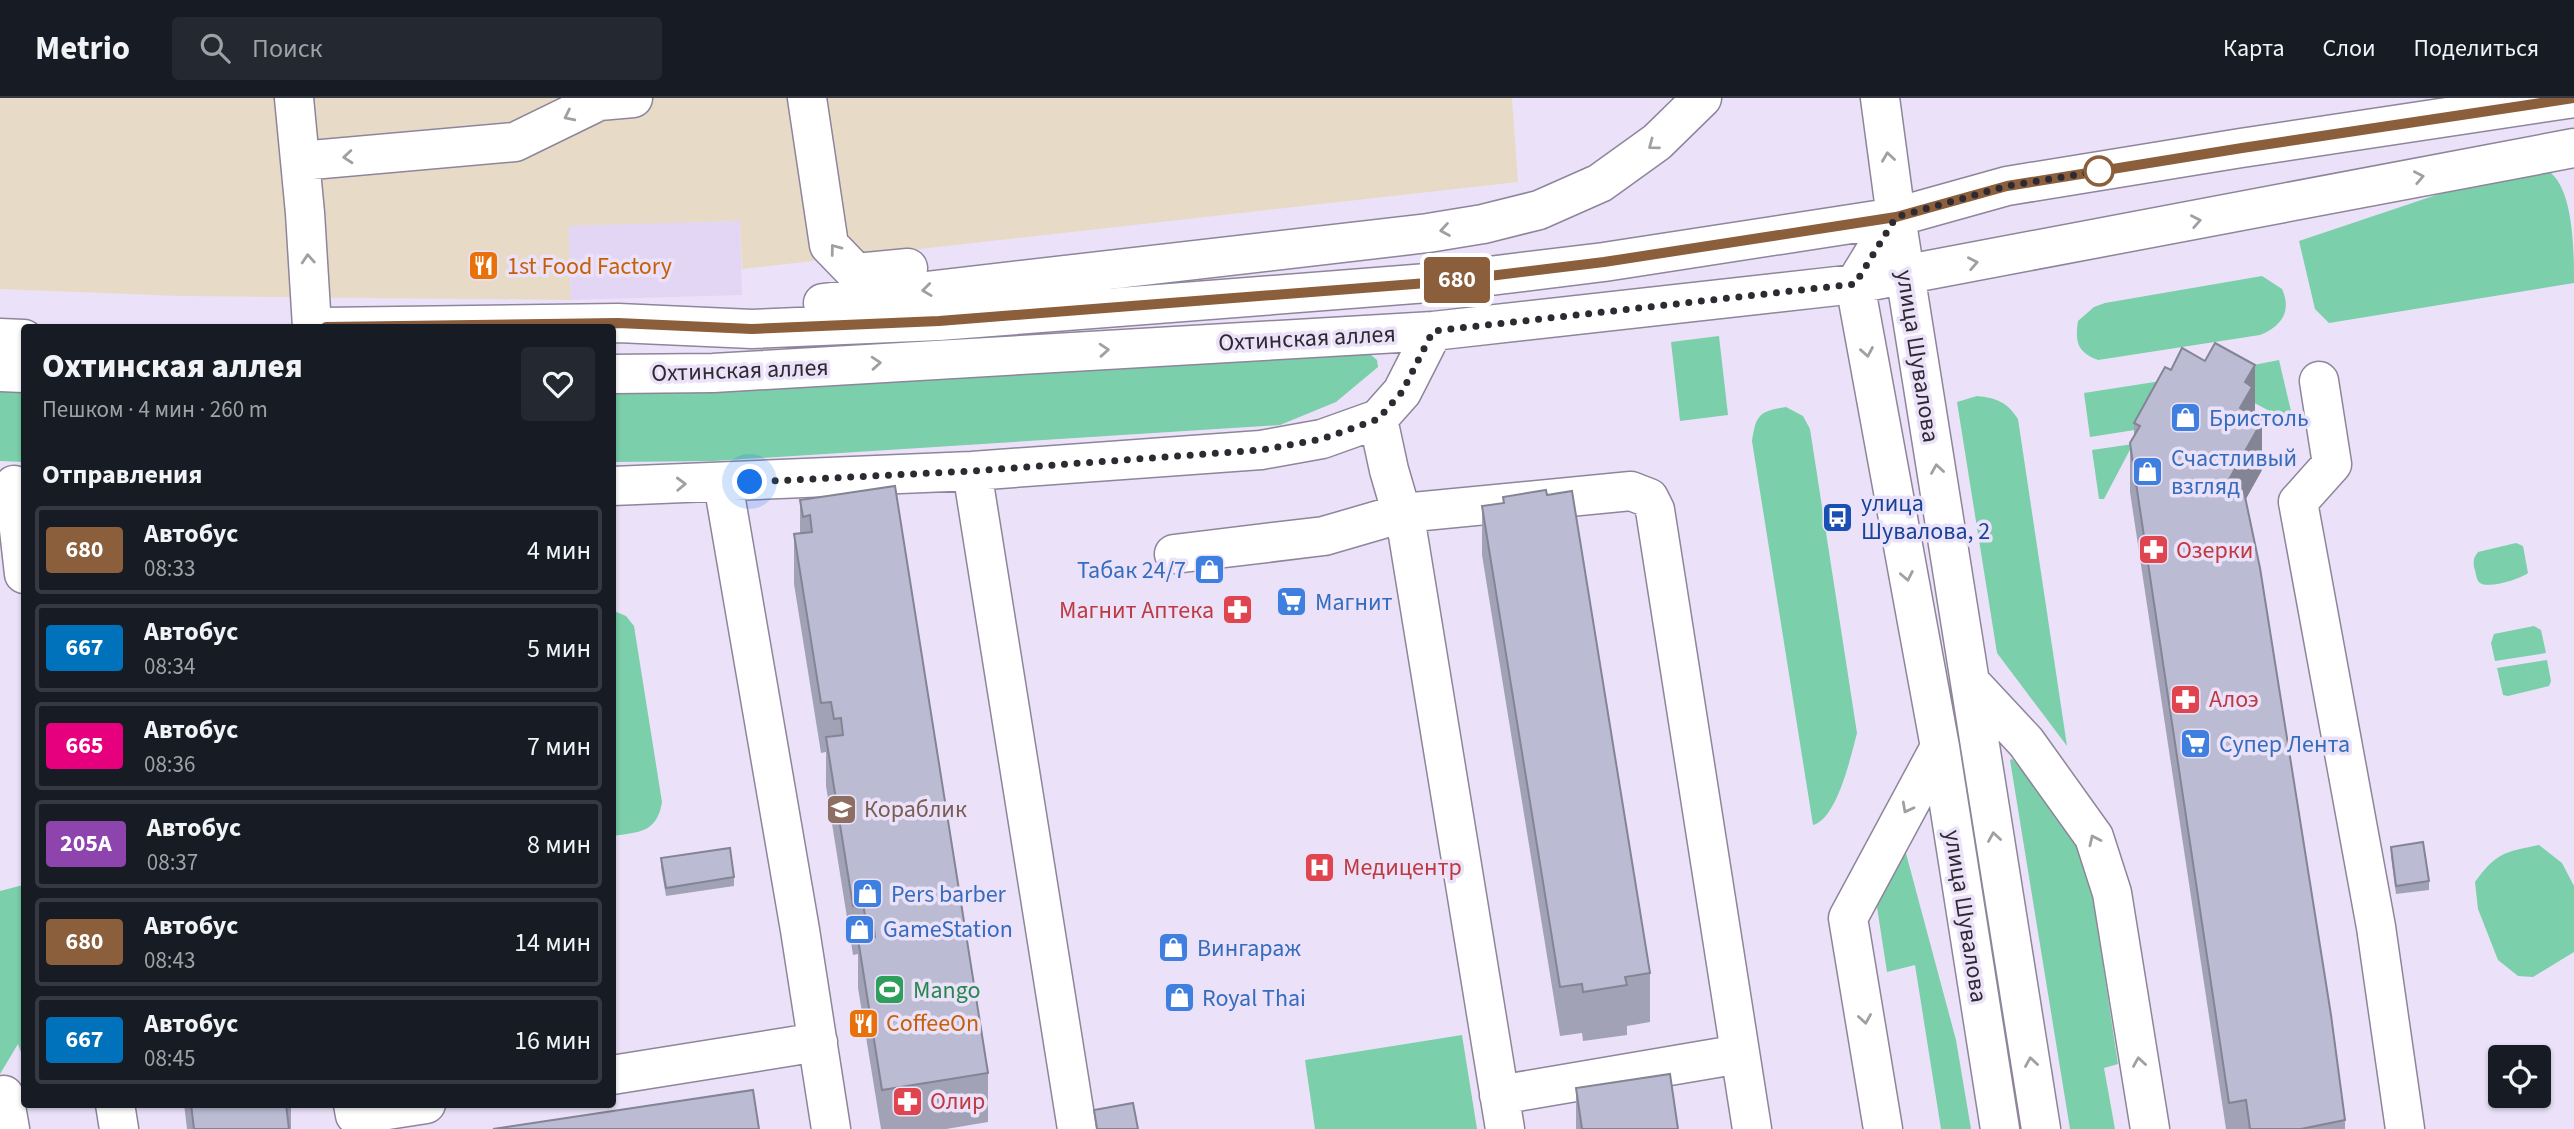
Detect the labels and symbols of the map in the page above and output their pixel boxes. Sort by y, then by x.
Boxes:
one-way arrow [564,108,576,122]
one-way arrow [1648,136,1660,149]
one-way arrow [342,149,353,164]
one-way arrow [1881,152,1896,163]
unlabelled marker [2084,156,2114,186]
one-way arrow [2413,171,2425,186]
one-way arrow [2190,214,2202,229]
one-way arrow [1439,222,1451,237]
one-way arrow [831,245,843,257]
restaurant icon: 1st Food Factory [467,249,501,283]
place label: 1st Food Factory [507,249,672,284]
one-way arrow [301,253,316,264]
line badge: 680 [1417,257,1497,303]
one-way arrow [1967,257,1979,272]
street label: улица Шувалова [1887,267,1948,445]
one-way arrow [922,283,933,298]
street label: Охтинская аллея [1218,316,1397,361]
one-way arrow [1098,342,1109,357]
one-way arrow [1859,346,1874,358]
street label: Охтинская аллея [651,350,829,391]
one-way arrow [871,356,882,371]
shop icon: Бристоль [2169,401,2203,435]
place label: Бристоль [2209,401,2309,436]
place label: Счастливый взгляд [2171,441,2297,504]
shop icon: Счастливый взгляд [2131,455,2165,489]
one-way arrow [1929,463,1944,475]
your location [732,464,767,499]
one-way arrow [676,476,686,492]
place label: улица Шувалова, 2 [1861,486,1990,549]
bus stop icon: улица Шувалова, 2 [1821,500,1855,534]
pharmacy icon: Озерки [2136,533,2170,567]
place label: Озерки [2176,533,2253,568]
place label: Табак 24/7 [1077,553,1186,588]
shop icon: Табак 24/7 [1192,553,1226,587]
one-way arrow [1899,570,1914,581]
supermarket icon: Магнит [1275,585,1309,619]
place label: Магнит [1315,585,1393,620]
place label: Магнит Аптека [1059,593,1214,628]
pharmacy icon: Магнит Аптека [1220,593,1254,627]
pharmacy icon: Алоэ [2169,682,2203,716]
place label: Алоэ [2209,682,2259,717]
supermarket icon: Супер Лента [2179,727,2213,761]
place label: Супер Лента [2219,727,2350,762]
school or university icon: Кораблик [824,792,858,826]
place label: Кораблик [864,792,967,827]
one-way arrow [1902,800,1916,813]
street label: улица Шувалова [1935,827,1996,1005]
one-way arrow [1987,831,2002,843]
one-way arrow [2088,835,2102,847]
hospital icon: Медицентр [1303,850,1337,884]
place label: Медицентр [1343,850,1462,885]
shop icon: Pers barber [851,877,885,911]
place label: Pers barber [891,877,1007,912]
shop icon: GameStation [843,912,877,946]
place label: GameStation [883,912,1013,947]
shop icon: Вингараж [1157,931,1191,965]
place label: Вингараж [1197,931,1301,966]
sports icon: Mango [873,973,907,1007]
place label: Mango [913,973,980,1008]
shop icon: Royal Thai [1162,981,1196,1015]
place label: Royal Thai [1202,981,1306,1016]
restaurant icon: CoffeeOn [846,1006,880,1040]
place label: CoffeeOn [886,1006,979,1041]
one-way arrow [1857,1013,1872,1025]
one-way arrow [2023,1056,2038,1068]
one-way arrow [2132,1056,2147,1068]
pharmacy icon: Олир [890,1084,924,1118]
place label: Олир [930,1084,985,1119]

